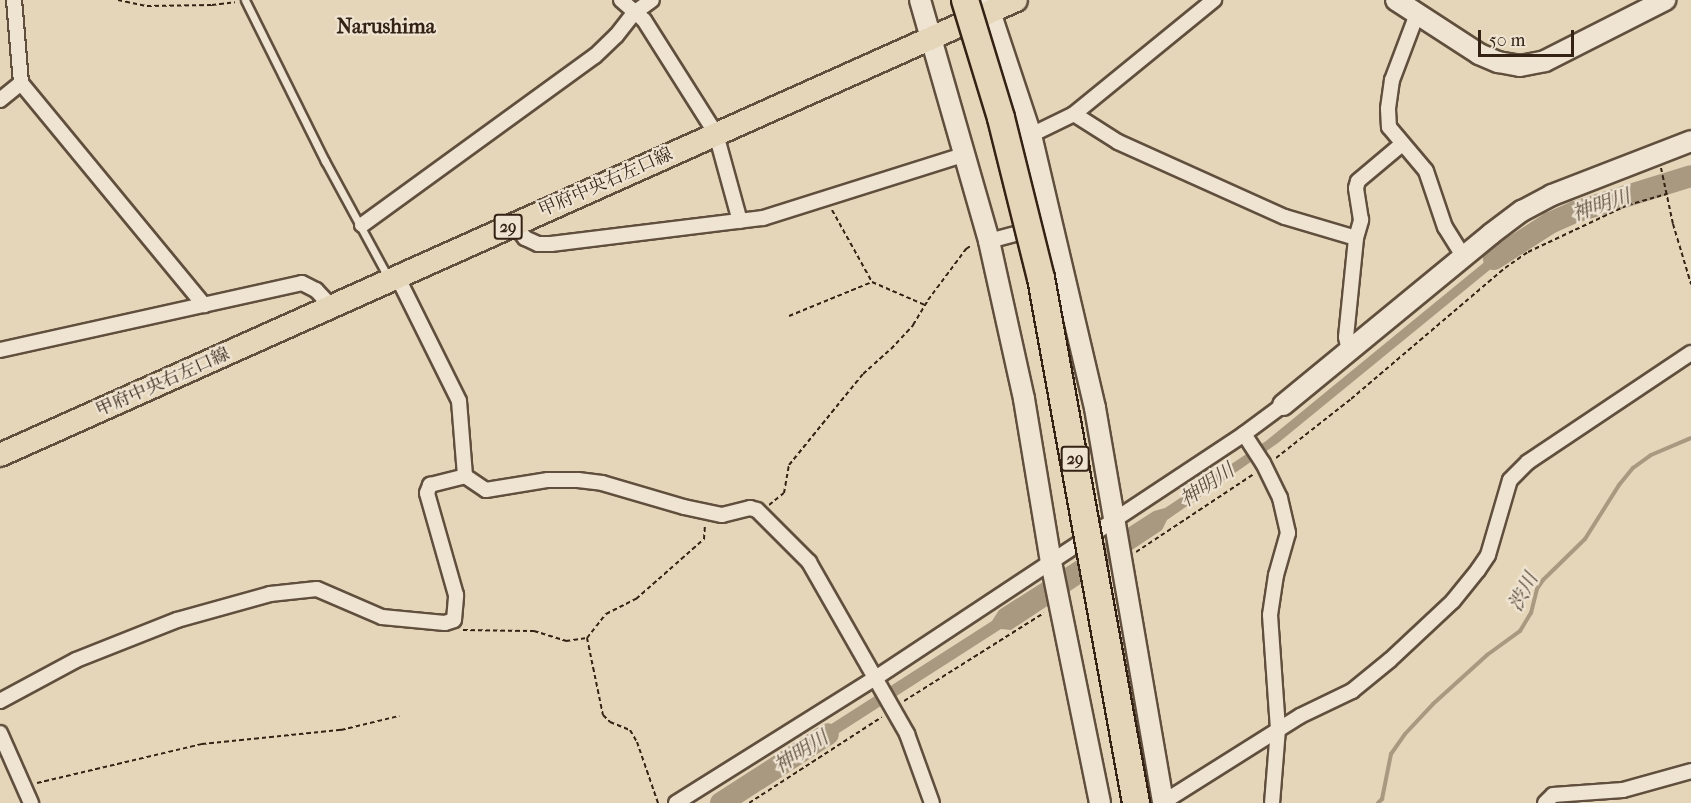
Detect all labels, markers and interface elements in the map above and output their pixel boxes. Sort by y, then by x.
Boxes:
district label: Narushima [337,13,435,39]
scale bar [1481,18,1577,56]
text: 50 m [1489,30,1525,51]
street label: 甲府中央右左口線 [536,144,676,222]
water label: 神明川 [1569,184,1633,226]
road number: 29 [493,214,523,240]
street label: 甲府中央右左口線 [93,344,233,422]
road number: 29 [1060,446,1090,472]
water label: 神明川 [1175,458,1239,512]
water label: 渋川 [1503,569,1543,615]
water label: 神明川 [769,726,833,778]

